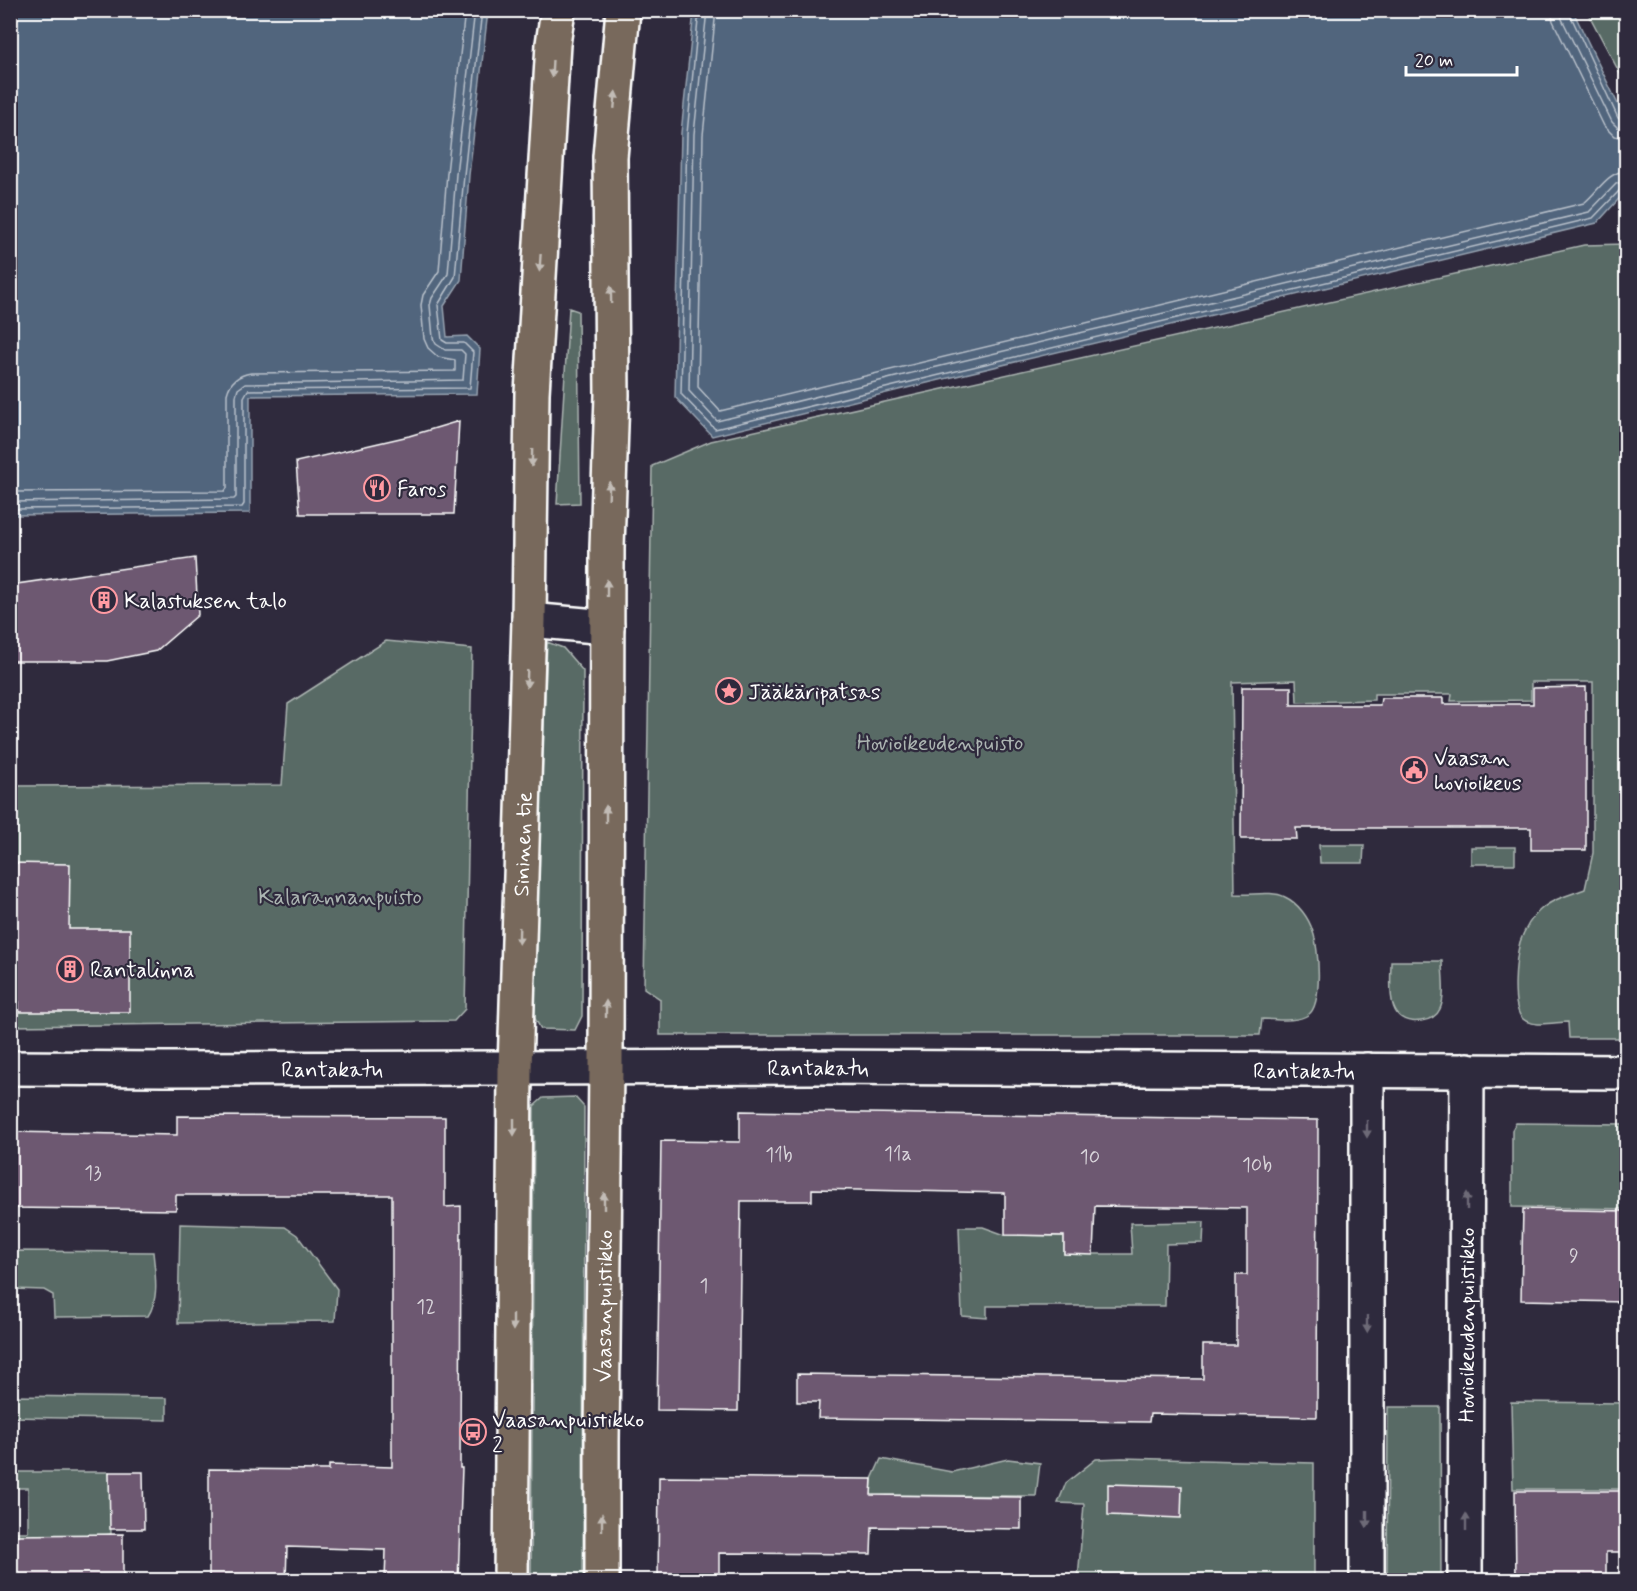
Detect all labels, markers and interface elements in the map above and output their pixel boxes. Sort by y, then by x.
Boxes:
scale bar [1406,39,1517,77]
text: 20 m [1415,49,1453,73]
one-way arrow [547,59,556,78]
one-way arrow [610,91,620,110]
one-way arrow [536,254,545,273]
one-way arrow [606,285,616,304]
one-way arrow [527,449,537,468]
restaurant icon: Faros [362,473,392,503]
place label: Faros [397,476,447,504]
one-way arrow [604,480,613,499]
one-way arrow [602,578,612,597]
building icon: Kalastuksen talo [89,585,119,615]
place label: Kalastuksen talo [124,588,287,616]
one-way arrow [523,669,532,688]
place icon: Jääkäripatsas [714,676,744,706]
place label: Jääkäripatsas [748,679,881,707]
park label: Hovioikeudenpuisto [857,730,1023,758]
place label: Vaasan hovioikeus [1434,745,1522,798]
public building icon: Vaasan hovioikeus [1399,755,1429,785]
street label: Sininen tie [508,791,540,897]
one-way arrow [602,805,611,824]
park label: Kalarannanpuisto [258,884,422,912]
one-way arrow [514,927,523,946]
building icon: Rantalinna [55,954,85,984]
place label: Rantalinna [90,957,195,985]
one-way arrow [601,1000,611,1019]
street label: Rantakatu [767,1055,869,1083]
street label: Rantakatu [281,1056,383,1085]
street label: Rantakatu [1253,1058,1355,1086]
one-way arrow [509,1118,519,1137]
one-way arrow [1362,1119,1372,1138]
house number: 11a [884,1141,912,1168]
house number: 11b [765,1142,793,1169]
house number: 10 [1080,1144,1100,1171]
house number: 10b [1242,1152,1272,1179]
house number: 13 [84,1160,102,1187]
one-way arrow [599,1192,608,1211]
one-way arrow [1462,1192,1472,1211]
street label: Hovioikeudenpuistikko [1454,1227,1482,1423]
street label: Vaasanpuistikko [591,1230,620,1382]
house number: 9 [1569,1243,1579,1270]
house number: 1 [700,1273,708,1300]
house number: 12 [416,1294,436,1321]
one-way arrow [508,1313,518,1332]
one-way arrow [1362,1314,1372,1333]
place label: Vaasanpuistikko 2 [492,1407,644,1460]
bus stop icon: Vaasanpuistikko 2 [458,1417,488,1447]
one-way arrow [1362,1509,1372,1528]
one-way arrow [597,1513,607,1532]
one-way arrow [1461,1513,1470,1532]

